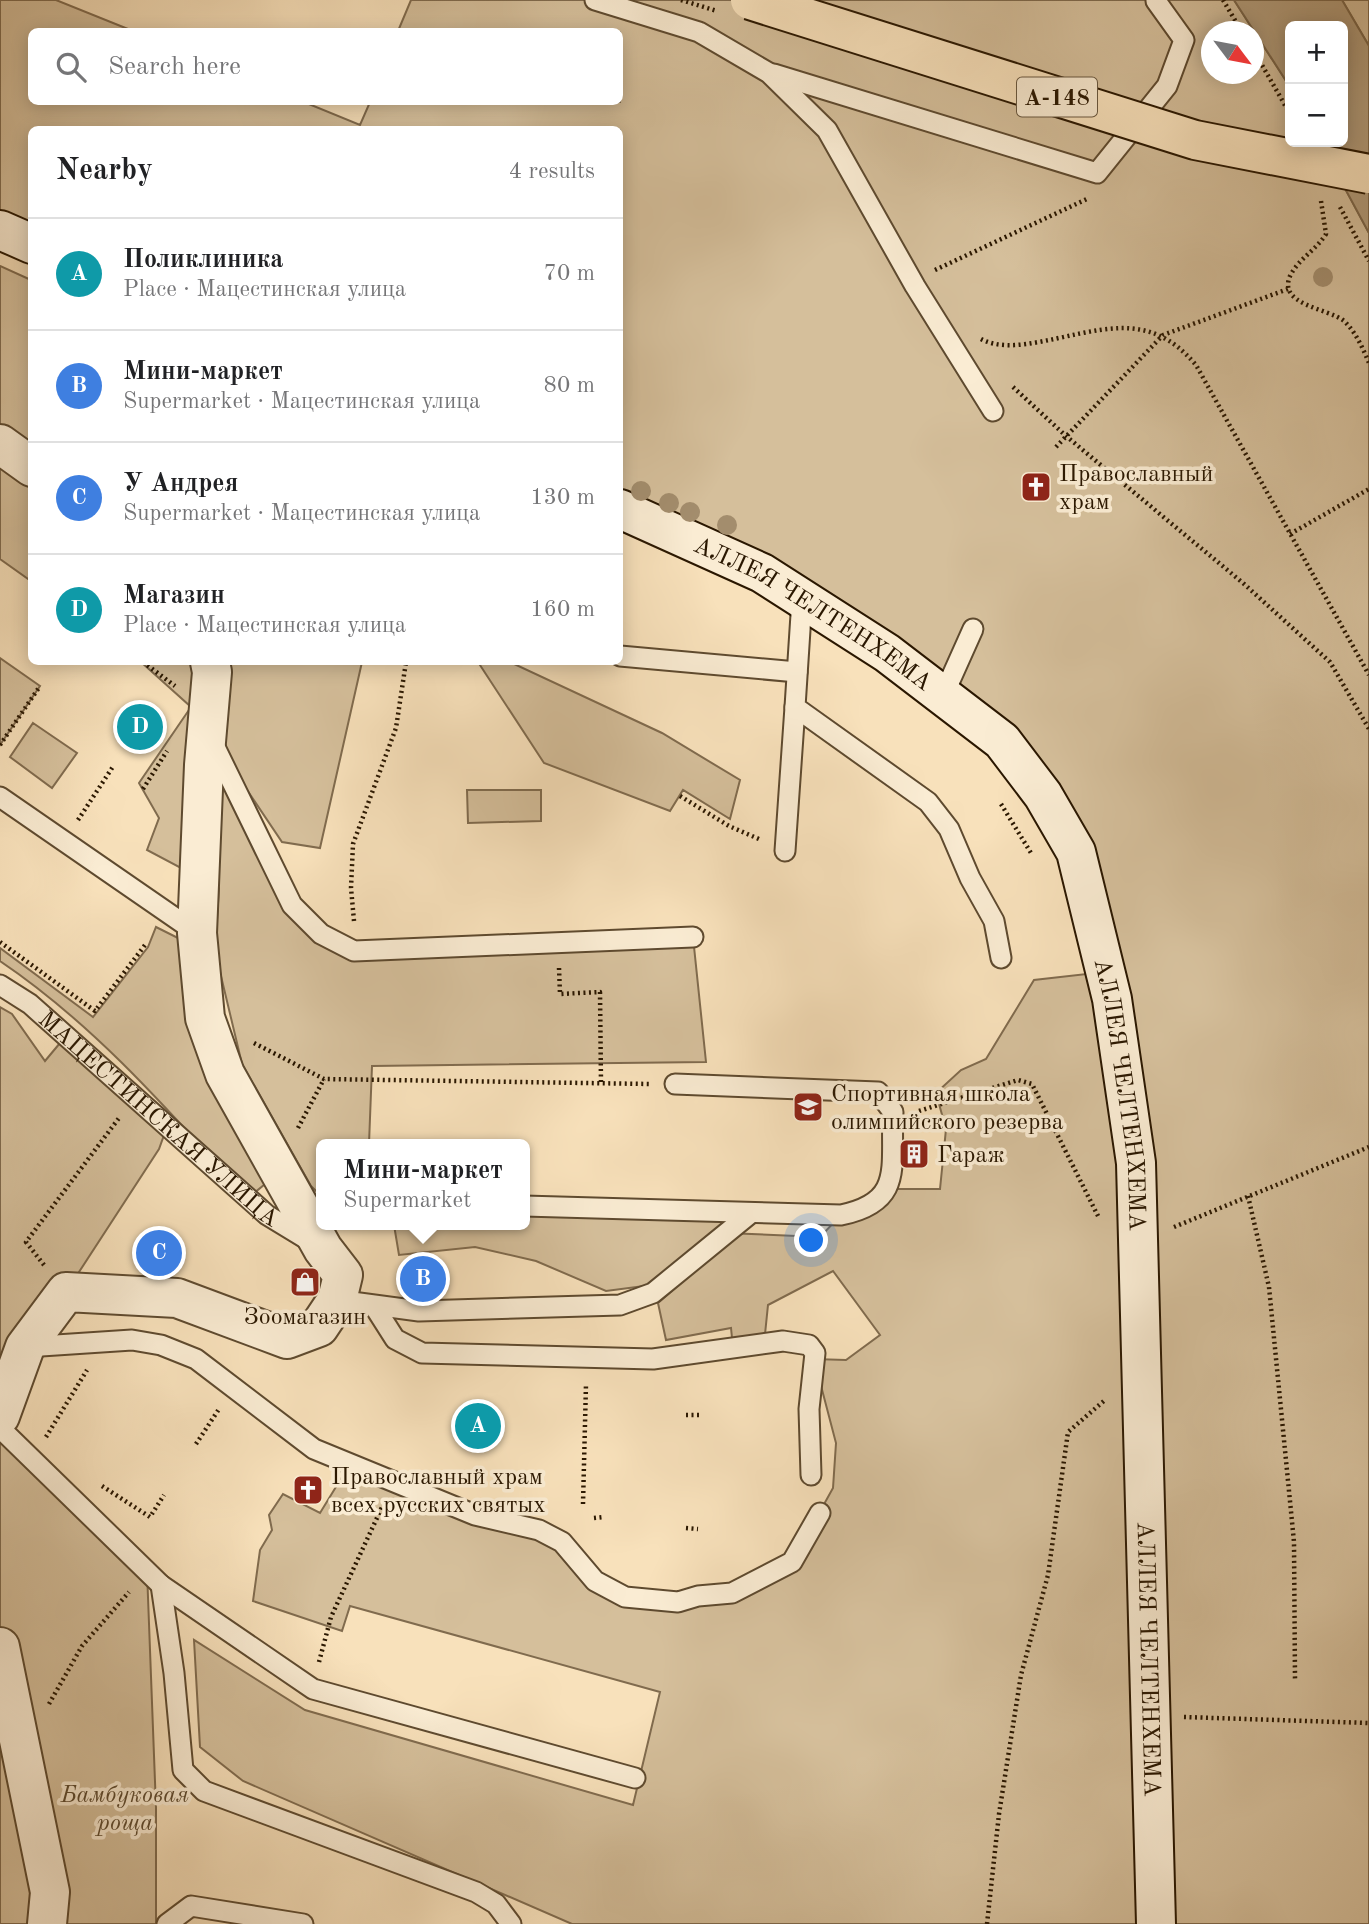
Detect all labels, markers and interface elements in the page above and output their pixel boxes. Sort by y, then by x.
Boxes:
north arrow [1201,21,1264,84]
map controls [1285,21,1348,147]
button: + [1285,21,1348,84]
search box [28,28,623,105]
icon: search [52,48,90,86]
text: Search here [108,54,241,80]
road number: А-148 [1017,78,1097,116]
button: − [1285,84,1348,147]
text: Nearby [56,156,153,186]
text: 4 results [509,160,595,183]
text: Поликлиника [123,247,284,273]
text: A [70,262,88,285]
text: 70 m [544,262,595,285]
text: Place · Мацестинская улица [123,278,406,301]
text: Мини-маркет [123,359,283,385]
text: B [71,374,87,397]
text: 80 m [544,374,595,397]
text: Supermarket · Мацестинская улица [123,390,480,413]
place label: Православный храм [1059,463,1213,515]
church icon: Православный храм [1019,470,1053,504]
text: У Андрея [123,471,238,497]
text: C [71,486,87,509]
text: 130 m [530,486,595,509]
text: Supermarket · Мацестинская улица [123,502,480,525]
street label: АЛЛЕЯ ЧЕЛТЕНХЕМА [689,534,935,697]
text: Магазин [123,583,225,609]
text: D [70,598,88,621]
text: 160 m [530,598,595,621]
text: Place · Мацестинская улица [123,614,406,637]
pin: D [117,701,163,753]
street label: АЛЛЕЯ ЧЕЛТЕНХЕМА [1089,956,1148,1231]
street label: МАЦЕСТИНСКАЯ УЛИЦА [33,1007,282,1233]
place label: Спортивная школа олимпийского резерва [831,1083,1064,1135]
school or university icon: Спортивная школа олимпийского резерва [791,1090,825,1124]
building icon: Гараж [897,1137,931,1171]
popup [316,1139,530,1230]
place label: Гараж [937,1144,1005,1168]
text: Мини-маркет [343,1158,503,1184]
text: Supermarket [343,1189,471,1212]
your location [794,1223,828,1257]
pin: C [136,1227,182,1279]
pin: B [400,1253,446,1305]
shop icon: Зоомагазин [288,1265,322,1299]
place label: Зоомагазин [244,1306,366,1330]
pin: A [455,1400,501,1452]
place label: Православный храм всех русских святых [331,1466,546,1518]
church icon: Православный храм всех русских святых [291,1473,325,1507]
street label: АЛЛЕЯ ЧЕЛТЕНХЕМА [1131,1521,1163,1797]
park label: Бамбуковая роща [60,1784,189,1836]

